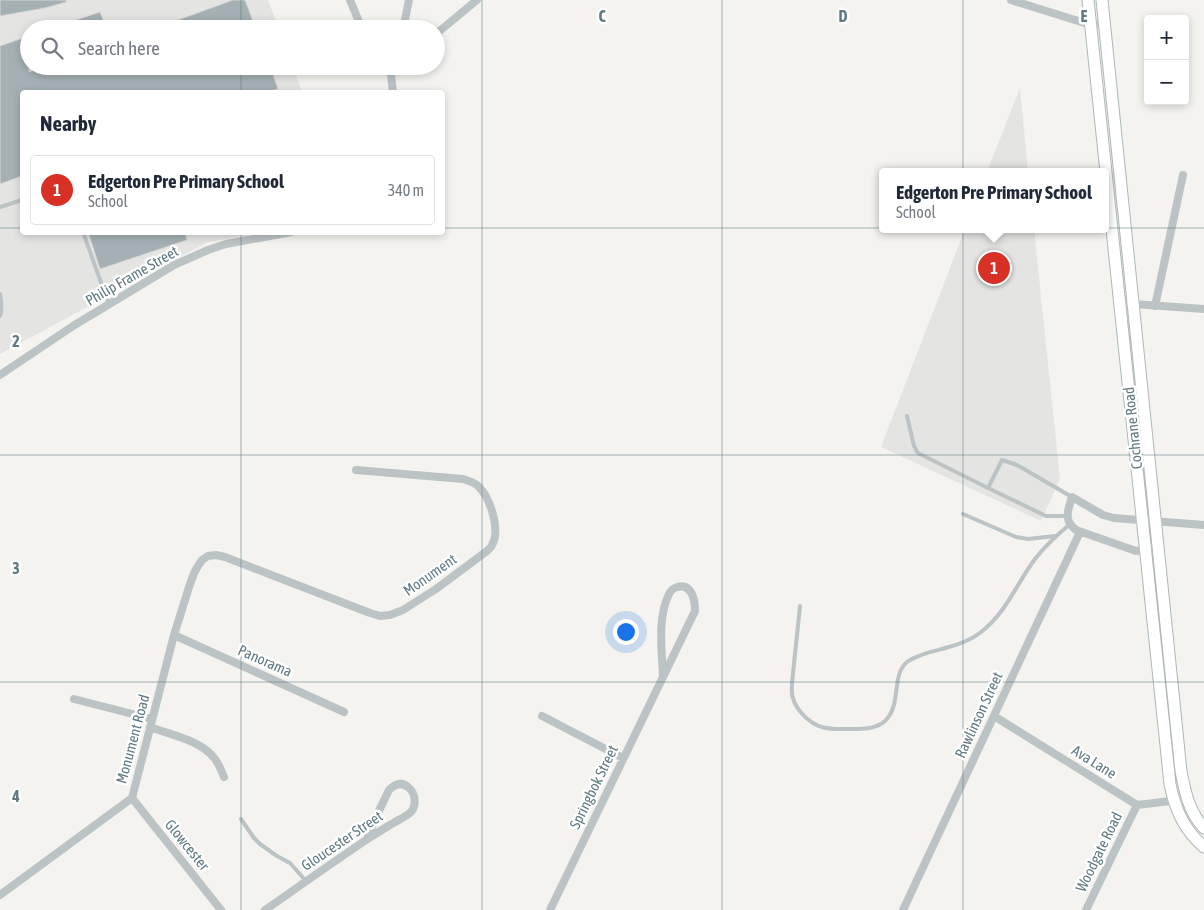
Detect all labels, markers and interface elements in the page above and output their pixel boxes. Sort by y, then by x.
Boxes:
text: C [598,7,606,25]
text: D [839,7,848,25]
text: E [1081,7,1088,25]
map controls [1144,15,1189,105]
button: + [1144,15,1189,60]
search box [20,20,445,75]
icon: search [38,34,66,62]
text: Search here [78,37,160,59]
button: − [1144,60,1189,105]
text: Nearby [40,111,96,135]
popup [879,168,1109,233]
text: Edgerton Pre Primary School [88,170,284,192]
text: 1 [53,181,61,199]
text: 340 m [388,181,424,199]
text: Edgerton Pre Primary School [896,181,1092,203]
text: School [88,192,128,210]
text: School [896,203,936,221]
street label: Philip Frame Street [82,242,181,309]
pin: 1 [978,249,1010,287]
text: 2 [12,332,20,350]
street label: Cochrane Road [1120,386,1145,470]
street label: Monument [400,550,460,599]
text: 3 [12,559,20,577]
your location [613,619,639,645]
street label: Panorama [236,641,295,680]
street label: Rawlinson Street [951,669,1006,760]
street label: Monument Road [112,692,153,785]
street label: Ava Lane [1069,741,1120,782]
street label: Springbok Street [566,742,621,831]
text: 4 [11,787,20,805]
street label: Gloucester Street [298,807,385,874]
street label: Woodgate Road [1072,809,1125,894]
street label: Glowcester [162,816,213,874]

